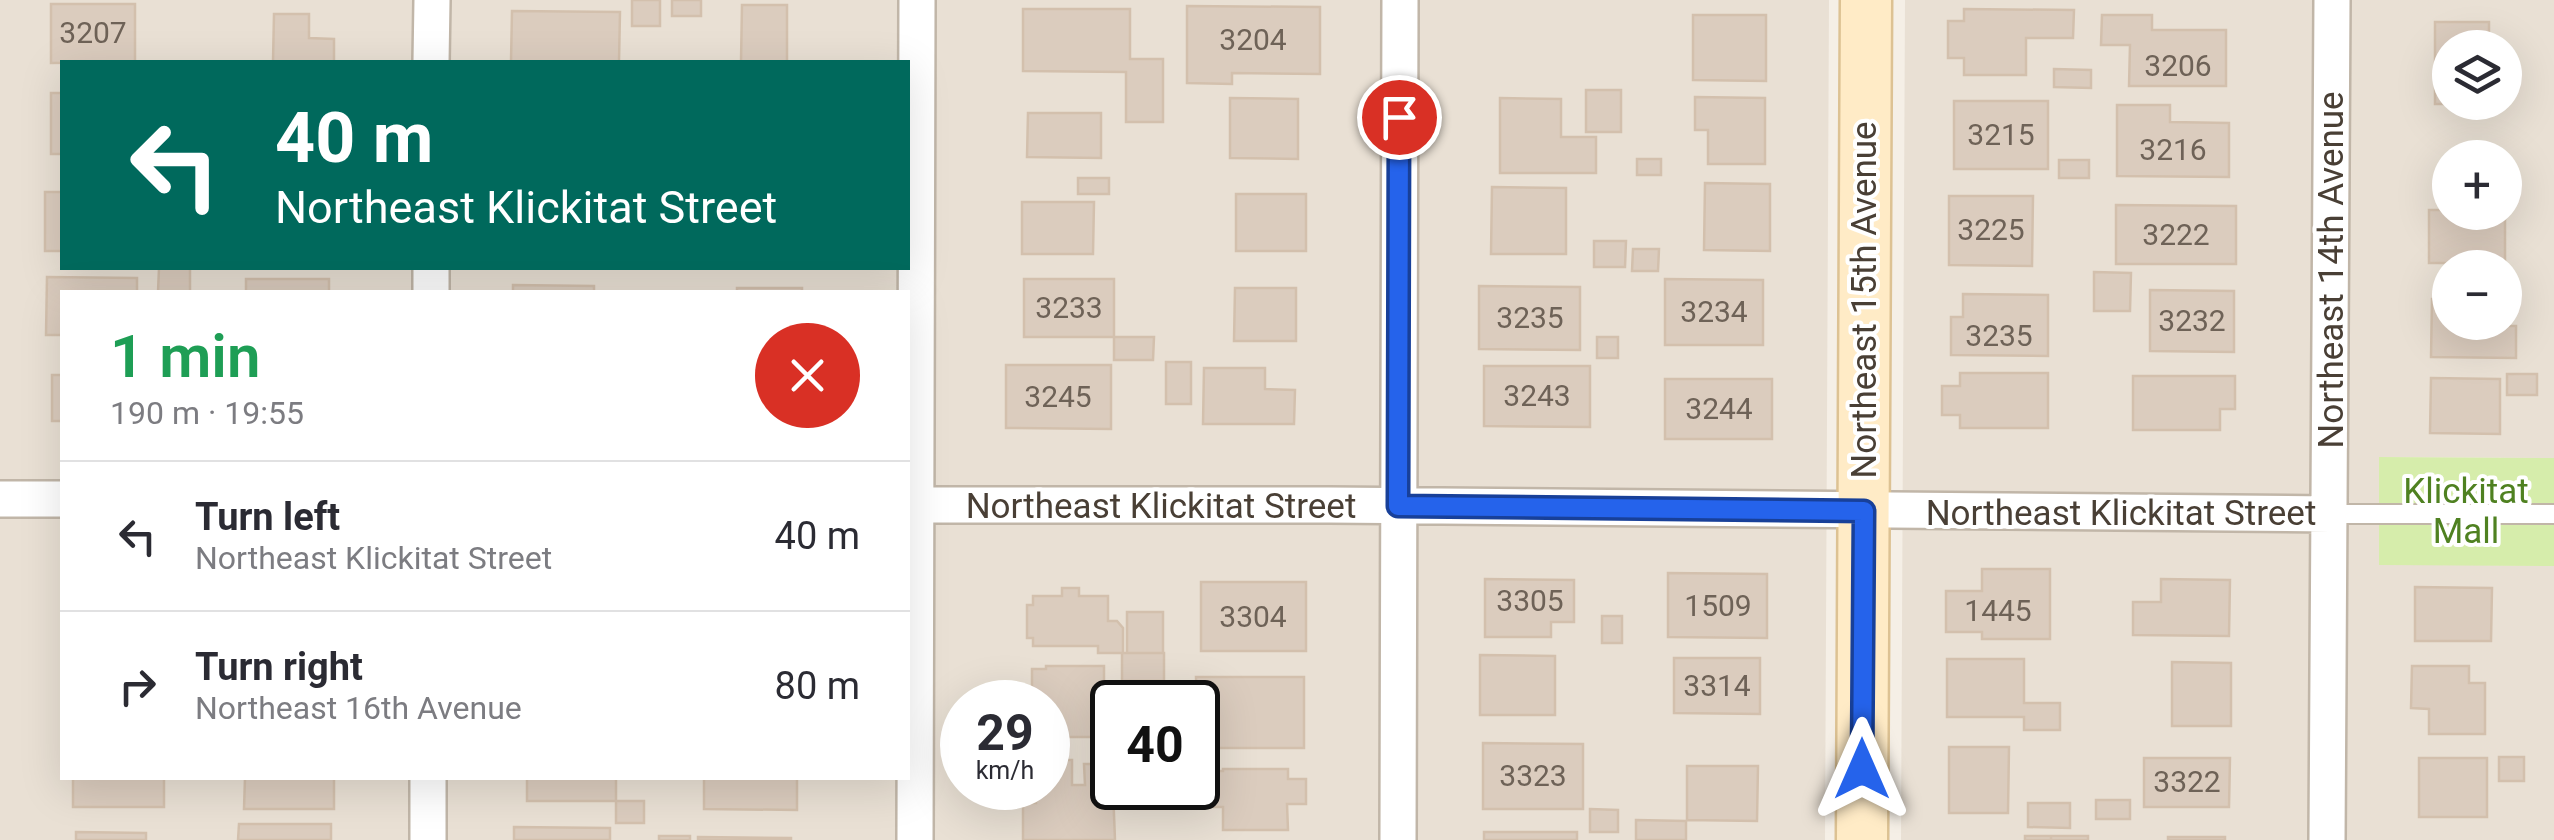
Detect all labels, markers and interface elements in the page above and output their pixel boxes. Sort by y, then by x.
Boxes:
house number: 3207 [59,15,127,50]
house number: 3204 [1219,22,1287,57]
map controls [2432,30,2522,340]
button: layers [2432,30,2522,120]
house number: 3206 [2144,48,2212,83]
pin [1357,75,1442,160]
icon: arrive [1372,90,1427,145]
street label: Northeast 14th Avenue [2311,91,2352,449]
text: 40 m [275,97,433,179]
icon: left [110,100,240,230]
house number: 3215 [1967,117,2035,152]
street label: Northeast 15th Avenue [1844,121,1885,479]
house number: 3216 [2139,132,2207,167]
button: + [2432,140,2522,230]
text: Northeast Klickitat Street [275,181,777,234]
house number: 3225 [1957,212,2025,247]
house number: 3222 [2142,217,2210,252]
button: − [2432,250,2522,340]
house number: 3233 [1035,290,1103,325]
house number: 3234 [1680,294,1748,329]
house number: 3235 [1496,300,1564,335]
house number: 3232 [2158,303,2226,338]
house number: 3235 [1965,318,2033,353]
text: 1 min [110,321,260,392]
button: close [755,323,860,428]
house number: 3243 [1503,378,1571,413]
house number: 3245 [1024,379,1092,414]
house number: 3244 [1685,391,1753,426]
text: 190 m · 19:55 [110,394,304,432]
park label: Klickitat Mall [2403,471,2529,552]
street label: Northeast Klickitat Street [966,486,1356,527]
street label: Northeast Klickitat Street [1926,493,2316,534]
text: Turn left [195,495,340,539]
icon: left [110,509,165,564]
text: 40 m [775,514,860,558]
text: Northeast Klickitat Street [195,539,552,577]
house number: 3305 [1496,583,1564,618]
house number: 1509 [1684,588,1752,623]
house number: 1445 [1964,593,2032,628]
house number: 3304 [1219,599,1287,634]
text: Turn right [195,645,363,689]
icon: right [110,659,165,714]
text: 80 m [775,664,860,708]
house number: 3314 [1683,668,1751,703]
speed limit sign: 40 [1090,680,1220,810]
text: Northeast 16th Avenue [195,689,522,727]
text: 29 [976,704,1034,762]
position arrow [1810,717,1914,821]
text: km/h [976,756,1034,785]
house number: 3323 [1499,758,1567,793]
house number: 3322 [2153,764,2221,799]

